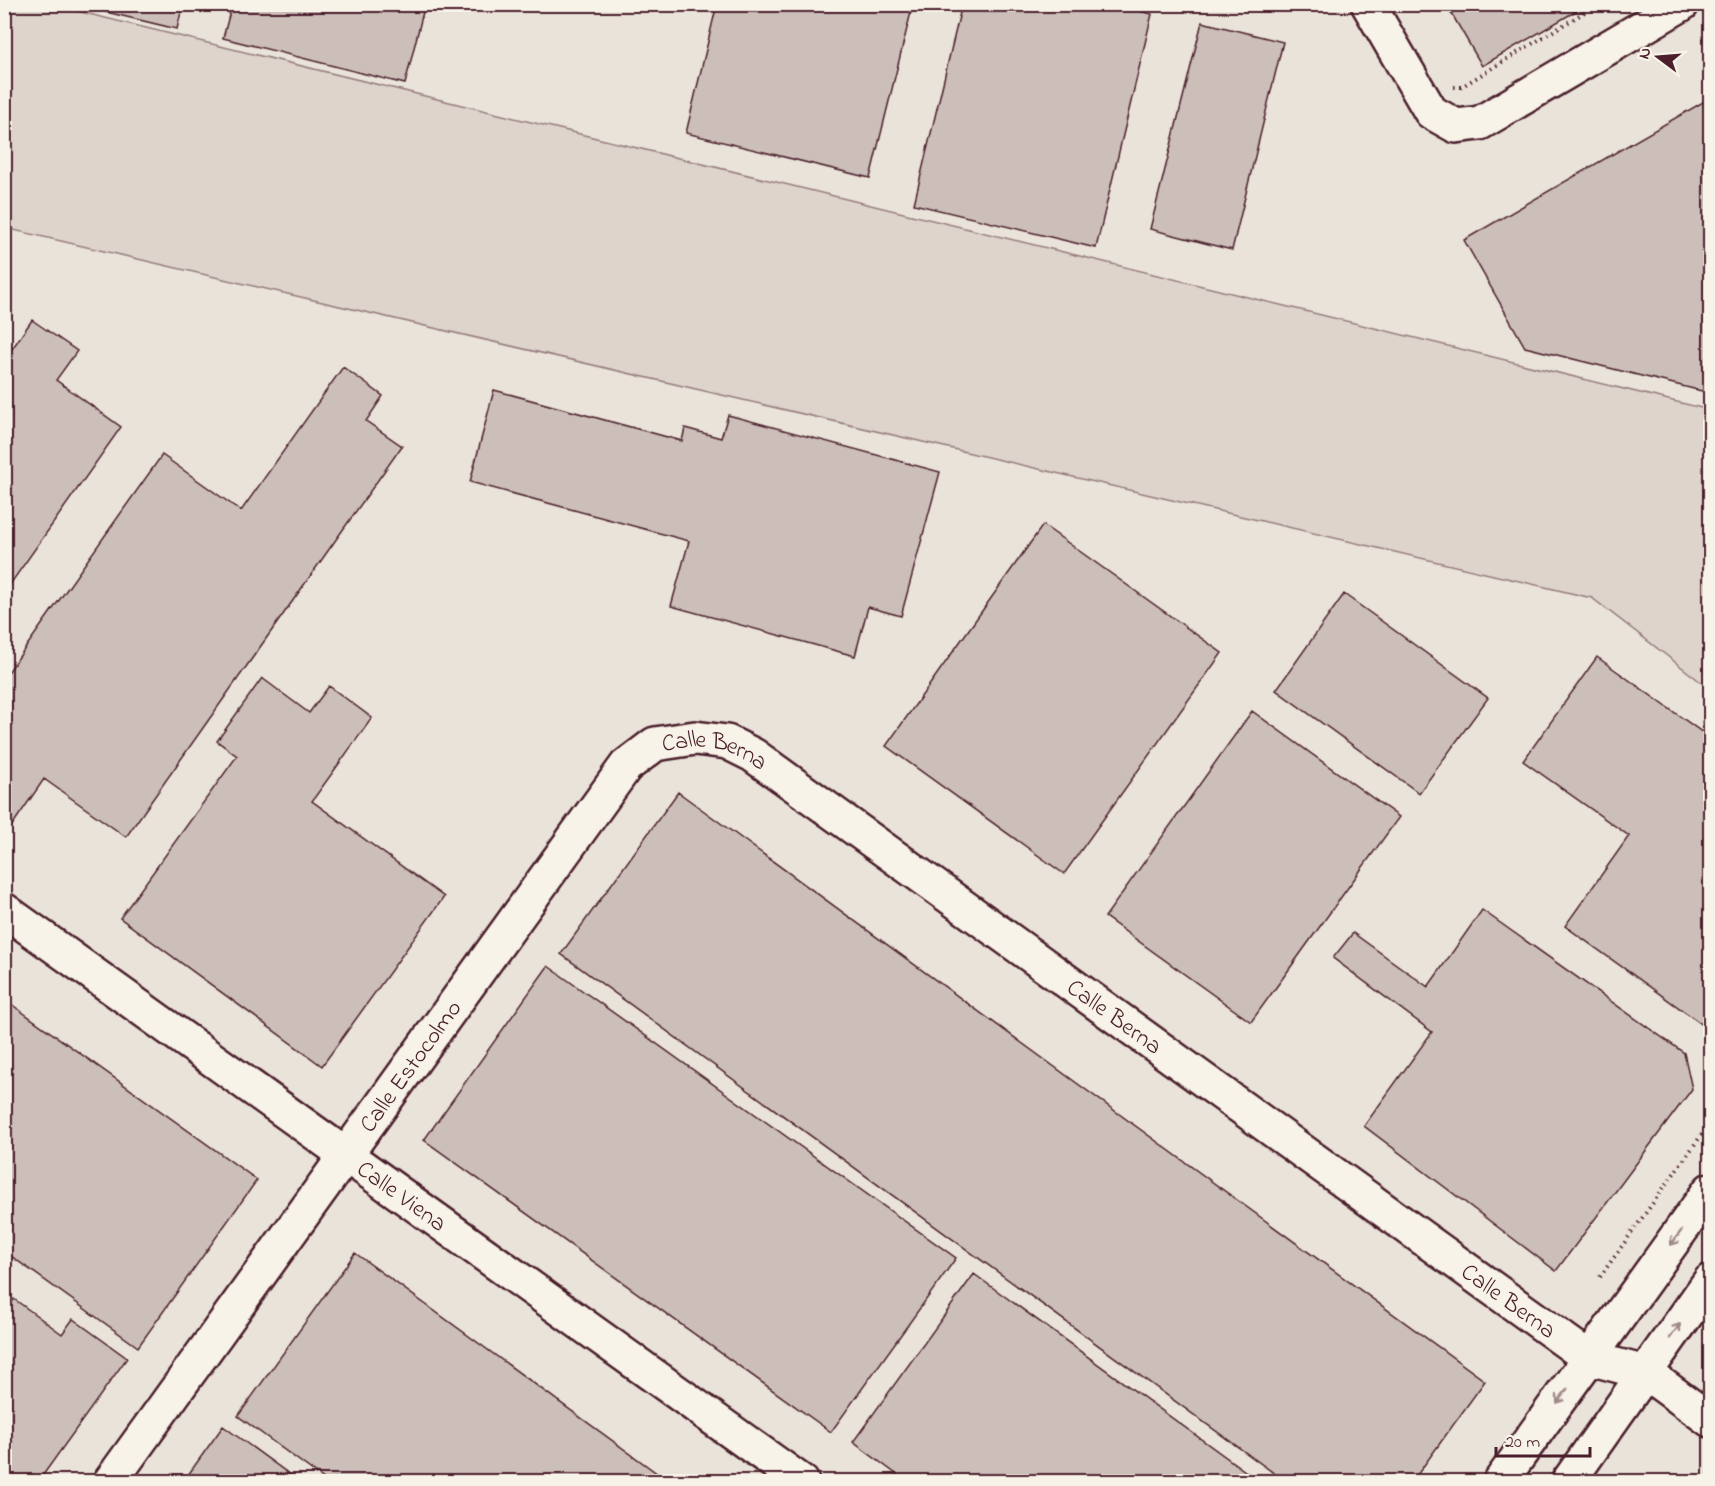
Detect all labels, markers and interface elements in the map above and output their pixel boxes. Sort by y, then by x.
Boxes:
north arrow [1628,27,1688,87]
text: N [1632,45,1659,62]
street label: Calle Berna [660,723,774,780]
street label: Calle Berna [1059,972,1168,1065]
street label: Calle Estocolmo [352,994,472,1141]
street label: Calle Viena [349,1153,453,1242]
one-way arrow [1670,1230,1683,1246]
street label: Calle Berna [1453,1256,1563,1349]
one-way arrow [1669,1324,1681,1340]
one-way arrow [1555,1387,1568,1403]
scale bar [1496,1420,1590,1458]
text: 20 m [1505,1430,1540,1456]

